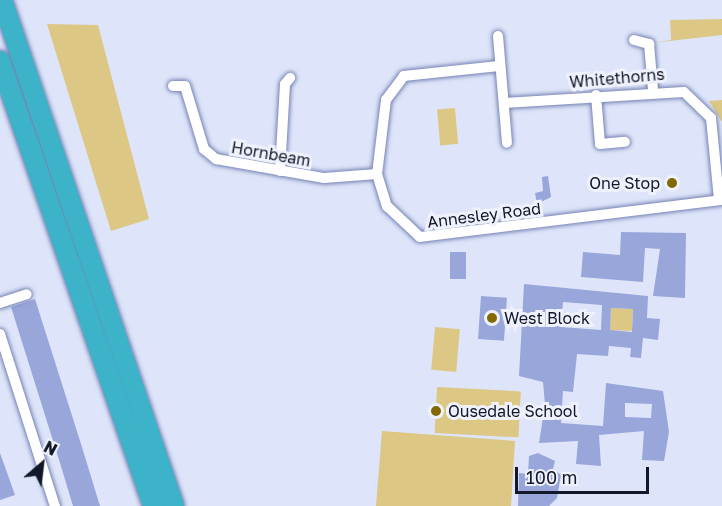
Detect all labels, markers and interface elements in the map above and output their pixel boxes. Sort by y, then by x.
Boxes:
street label: Whitethorns [569,64,665,92]
street label: Hornbeam [230,138,312,170]
place label: One Stop [589,173,660,193]
marker: One Stop [665,176,679,190]
street label: Annesley Road [426,199,542,231]
place label: West Block [504,308,590,328]
marker: West Block [485,311,499,325]
place label: Ousedale School [448,401,578,421]
marker: Ousedale School [429,404,443,418]
north arrow [12,434,72,494]
text: N [40,436,61,460]
scale bar [518,455,652,493]
text: 100 m [526,466,577,488]

